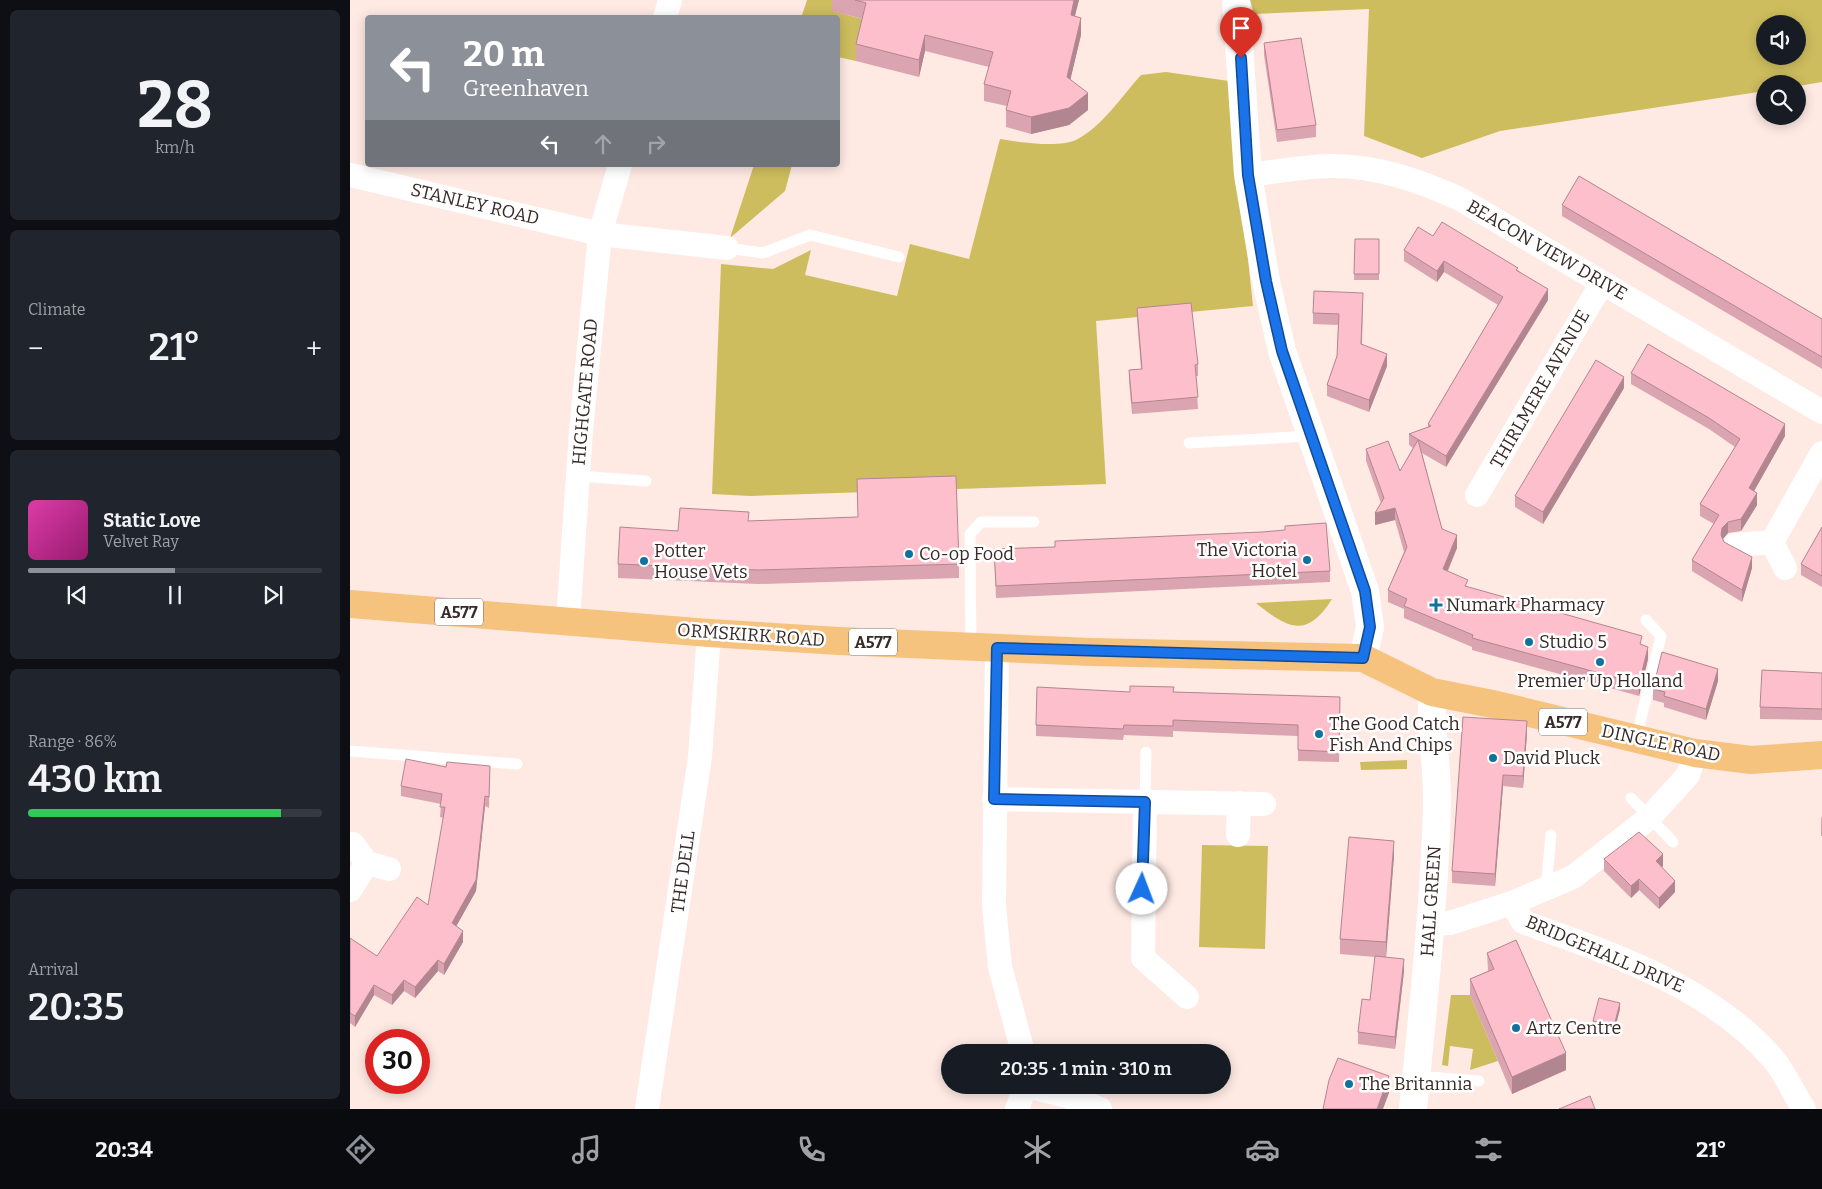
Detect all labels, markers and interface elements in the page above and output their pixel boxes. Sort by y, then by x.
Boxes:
pin [1220,7,1262,58]
icon: arrive [1227,14,1255,42]
map controls [1756,15,1806,125]
button: sound [1756,15,1806,65]
text: 20 m [463,33,545,75]
icon: left [380,35,445,100]
text: 28 [137,66,213,144]
text: Greenhaven [463,75,589,102]
button: search [1756,75,1806,125]
icon: left [536,130,564,158]
icon: ahead [589,130,617,158]
icon: right [642,130,670,158]
text: km/h [155,138,195,157]
street label: STANLEY ROAD [409,179,541,229]
street label: BEACON VIEW DRIVE [1463,195,1631,305]
text: Climate [28,300,86,319]
street label: THIRLMERE AVENUE [1486,306,1594,472]
street label: HIGHGATE ROAD [568,318,602,466]
text: 21° [149,324,201,370]
text: − [28,332,43,365]
text: + [306,332,322,365]
text: Static Love [103,509,201,532]
text: Velvet Ray [103,532,179,551]
place label: The Victoria Hotel [1197,539,1297,582]
place label: Potter House Vets [654,540,748,583]
place label: Co-op Food [919,543,1014,565]
marker: Co-op Food [903,548,915,560]
marker: The Victoria Hotel [1301,554,1313,566]
marker: Potter House Vets [638,555,650,567]
icon: previous [63,581,91,609]
icon: pause [161,581,189,609]
icon: next [259,581,287,609]
place label: Numark Pharmacy [1446,594,1605,616]
road number: A577 [435,598,483,626]
marker: Numark Pharmacy [1430,599,1442,611]
street label: ORMSKIRK ROAD [676,619,826,651]
road number: A577 [849,628,897,656]
place label: Studio 5 [1539,631,1607,653]
marker: Studio 5 [1523,636,1535,648]
marker: Premier Up Holland [1594,656,1606,668]
place label: Premier Up Holland [1517,670,1683,692]
road number: A577 [1539,709,1587,736]
place label: The Good Catch Fish And Chips [1329,713,1460,756]
street label: DINGLE ROAD [1599,720,1723,766]
marker: The Good Catch Fish And Chips [1313,728,1325,740]
text: Range · 86% [28,732,117,751]
place label: David Pluck [1503,747,1601,769]
marker: David Pluck [1487,752,1499,764]
text: 430 km [28,756,162,802]
street label: THE DELL [666,829,700,915]
street label: HALL GREEN [1416,845,1446,957]
position arrow [1115,862,1167,914]
street label: BRIDGEHALL DRIVE [1522,911,1688,997]
text: Arrival [28,960,79,979]
text: 20:35 [28,984,124,1030]
place label: Artz Centre [1526,1017,1621,1039]
marker: Artz Centre [1510,1022,1522,1034]
speed limit sign: 30 [365,1029,430,1094]
text: 20:35 · 1 min · 310 m [1000,1057,1172,1080]
place label: The Britannia [1359,1073,1472,1095]
marker: The Britannia [1343,1078,1355,1090]
icon: directions [343,1132,378,1167]
icon: music [569,1132,604,1167]
icon: phone [794,1132,829,1167]
icon: climate [1020,1132,1055,1167]
icon: car [1245,1132,1280,1167]
icon: filters [1471,1132,1506,1167]
text: 20:34 [95,1136,153,1163]
text: 21° [1696,1136,1727,1163]

